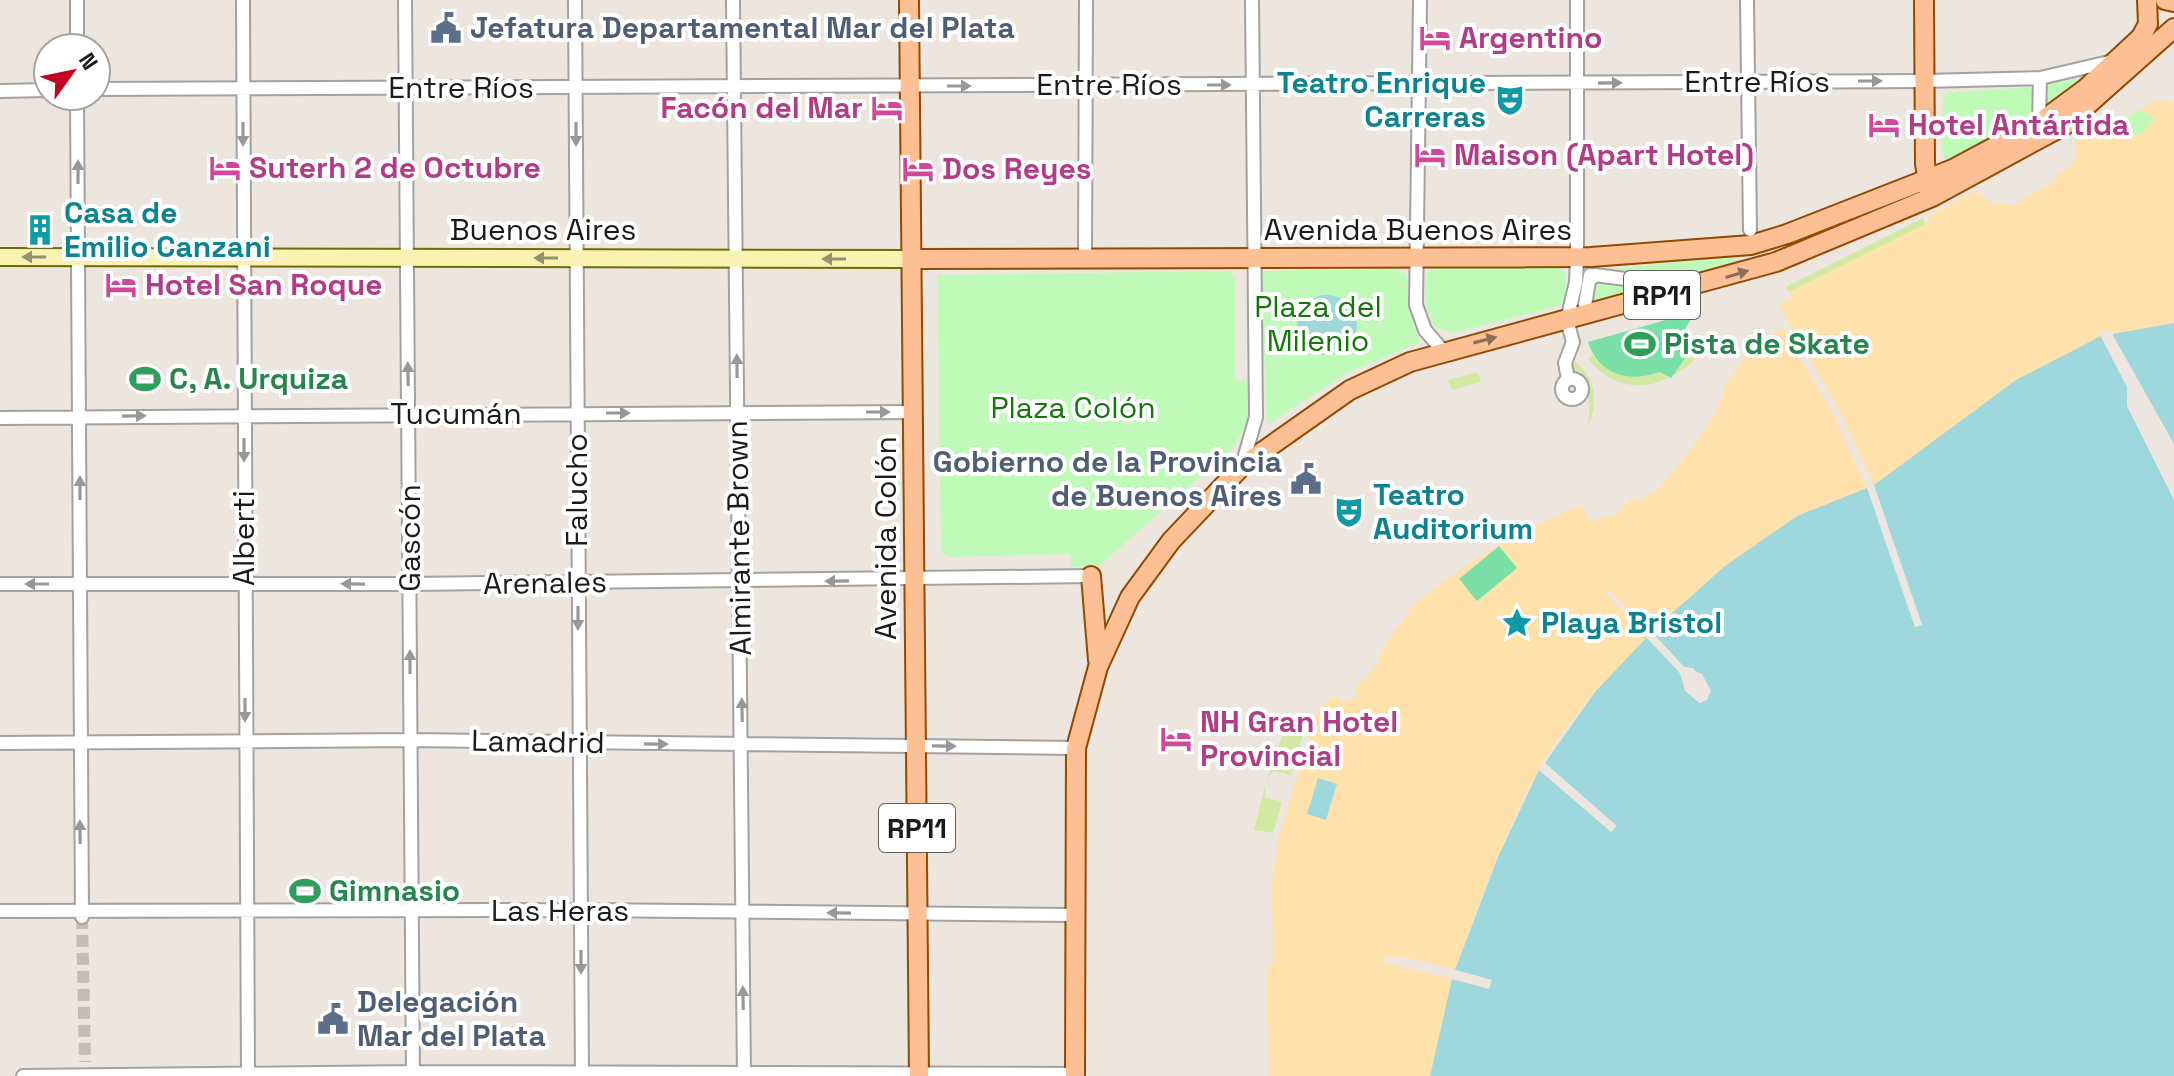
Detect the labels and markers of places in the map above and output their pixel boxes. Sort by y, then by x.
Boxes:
place label: Jefatura Departamental Mar del Plata [470,8,1015,47]
public building icon: Jefatura Departamental Mar del Plata [429,11,463,45]
place label: Argentino [1459,18,1602,57]
hotel icon: Argentino [1418,21,1452,55]
place label: Teatro Enrique Carreras [1277,63,1486,136]
theatre icon: Teatro Enrique Carreras [1493,83,1527,117]
place label: Facón del Mar [660,88,863,127]
hotel icon: Facón del Mar [870,91,904,125]
place label: Hotel Antártida [1908,105,2129,144]
hotel icon: Hotel Antártida [1867,108,1901,142]
place label: Maison (Apart Hotel) [1454,135,1754,174]
hotel icon: Maison (Apart Hotel) [1413,138,1447,172]
place label: Suterh 2 de Octubre [249,148,541,187]
place label: Dos Reyes [942,149,1091,188]
hotel icon: Suterh 2 de Octubre [208,151,242,185]
hotel icon: Dos Reyes [901,152,935,186]
place label: Casa de Emilio Canzani [64,193,271,266]
building icon: Casa de Emilio Canzani [23,213,57,247]
place label: Hotel San Roque [145,265,382,304]
hotel icon: Hotel San Roque [104,268,138,302]
place label: Pista de Skate [1664,324,1870,363]
sports icon: Pista de Skate [1623,327,1657,361]
place label: C, A. Urquiza [169,359,348,398]
sports icon: C, A. Urquiza [128,362,162,396]
place label: Gobierno de la Provincia de Buenos Aires [933,442,1282,515]
public building icon: Gobierno de la Provincia de Buenos Aires [1289,462,1323,496]
place label: Teatro Auditorium [1373,475,1533,548]
theatre icon: Teatro Auditorium [1332,495,1366,529]
place label: Playa Bristol [1541,603,1722,642]
place icon: Playa Bristol [1500,606,1534,640]
place label: NH Gran Hotel Provincial [1200,702,1398,775]
hotel icon: NH Gran Hotel Provincial [1159,722,1193,756]
place label: Gimnasio [329,871,460,910]
sports icon: Gimnasio [288,874,322,908]
place label: Delegación Mar del Plata [357,982,546,1055]
public building icon: Delegación Mar del Plata [316,1002,350,1036]

